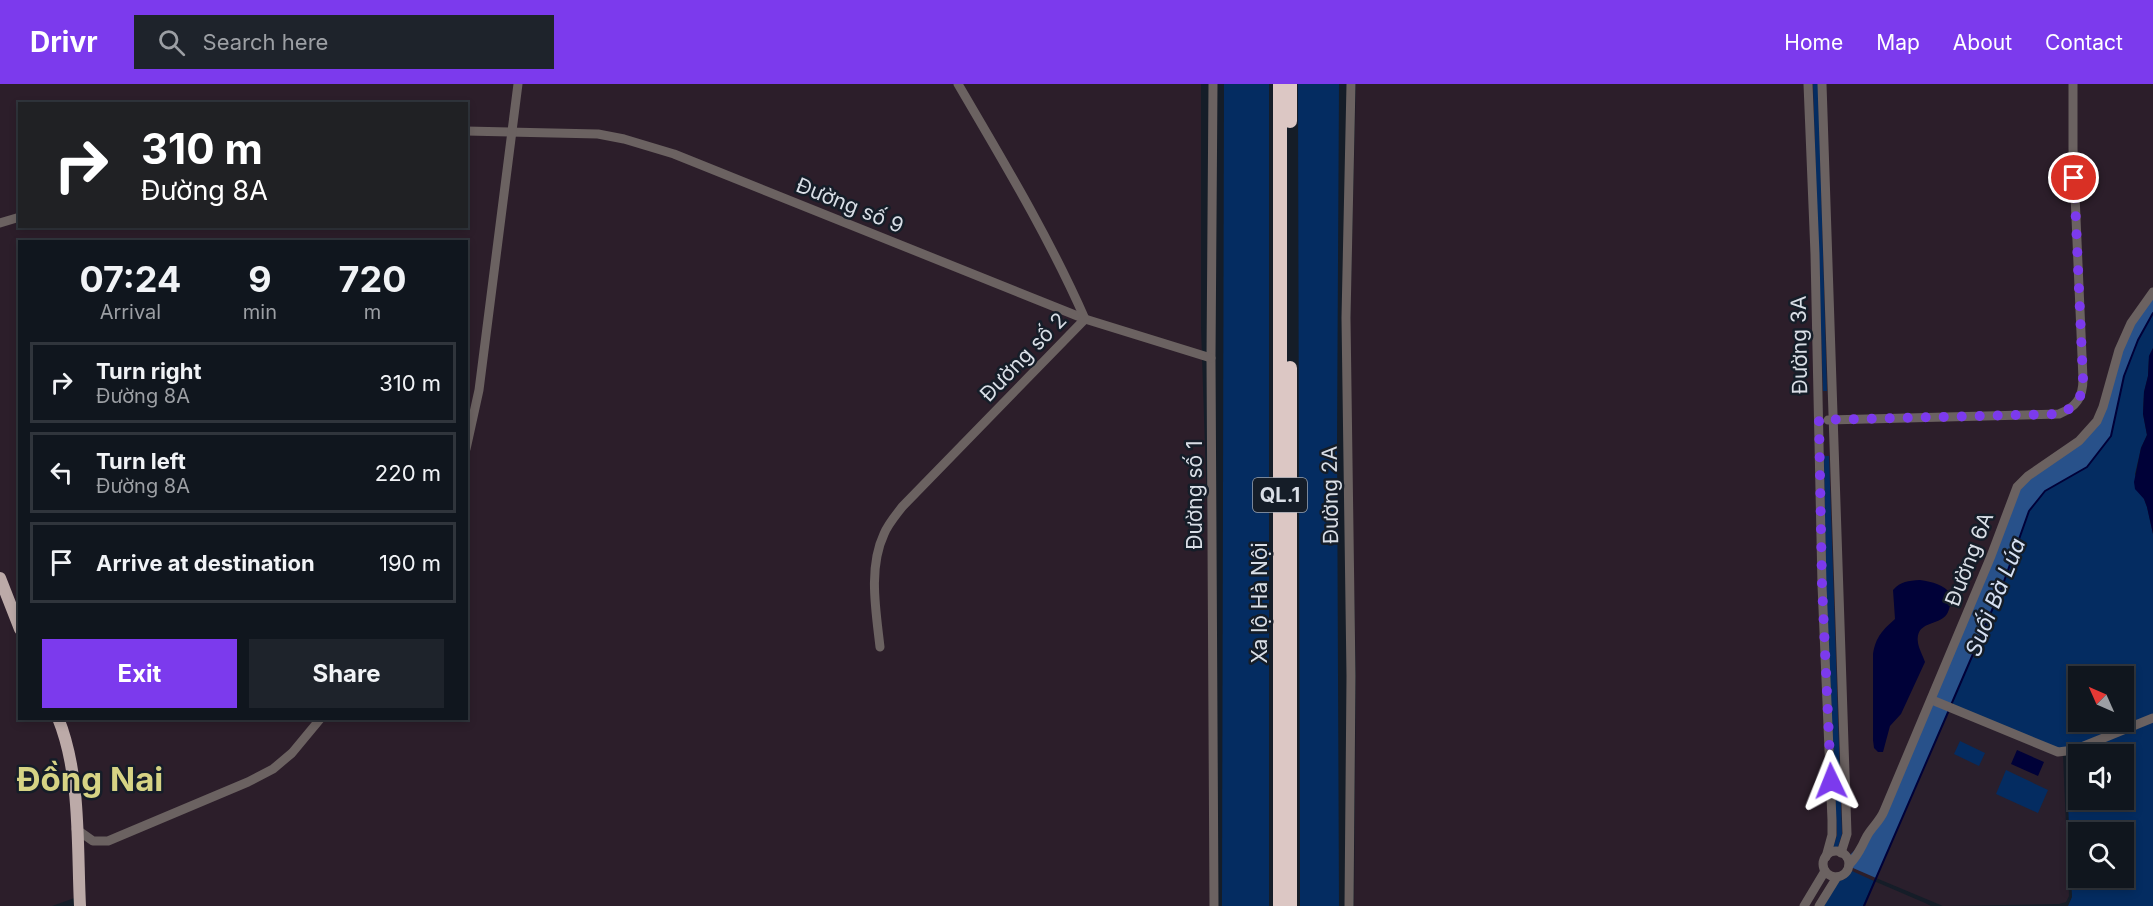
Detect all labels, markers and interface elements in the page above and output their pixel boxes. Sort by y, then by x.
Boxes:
search box [134,15,554,69]
text: Drivr [30,25,98,59]
icon: search [155,26,188,59]
text: Search here [203,29,328,55]
text: Home [1784,30,1843,55]
text: Map [1876,30,1920,55]
text: About [1953,30,2012,55]
text: Contact [2045,30,2123,55]
text: 310 m [141,123,263,174]
icon: right [42,126,120,204]
pin [2048,152,2099,203]
icon: arrive [2057,161,2090,194]
street label: Đường số 9 [793,172,907,238]
text: Đường 8A [141,174,268,207]
text: 07:24 [80,257,181,301]
text: 9 [248,257,272,301]
text: 720 [339,257,406,301]
street label: Đường 3A [1786,295,1812,395]
text: Arrival [100,300,161,324]
text: min [243,300,277,324]
text: m [364,300,381,324]
street label: Đường số 2 [975,307,1071,407]
text: Turn right [96,358,202,384]
icon: right [45,366,78,399]
text: 310 m [379,370,441,396]
text: Đường 8A [96,384,190,408]
street label: Đường số 1 [1182,440,1207,550]
street label: Đường 2A [1317,446,1343,544]
text: Turn left [96,448,186,474]
icon: left [45,456,78,489]
text: 220 m [375,460,441,486]
text: Đường 8A [96,474,190,498]
road number: QL.1 [1253,478,1307,512]
street label: Đường 6A [1940,508,1998,610]
water label: Suối Bà Lúa [1960,534,2030,660]
street label: Xa lộ Hà Nội [1247,542,1272,664]
icon: arrive [45,546,78,579]
text: Arrive at destination [96,550,315,576]
text: 190 m [379,550,441,576]
button: Exit [42,639,237,708]
button: Share [249,639,444,708]
north arrow [2068,666,2134,732]
map controls [2068,666,2134,888]
button: sound [2068,744,2134,810]
position arrow [1799,749,1863,813]
district label: Đồng Nai [17,759,163,799]
button: search [2068,822,2134,888]

